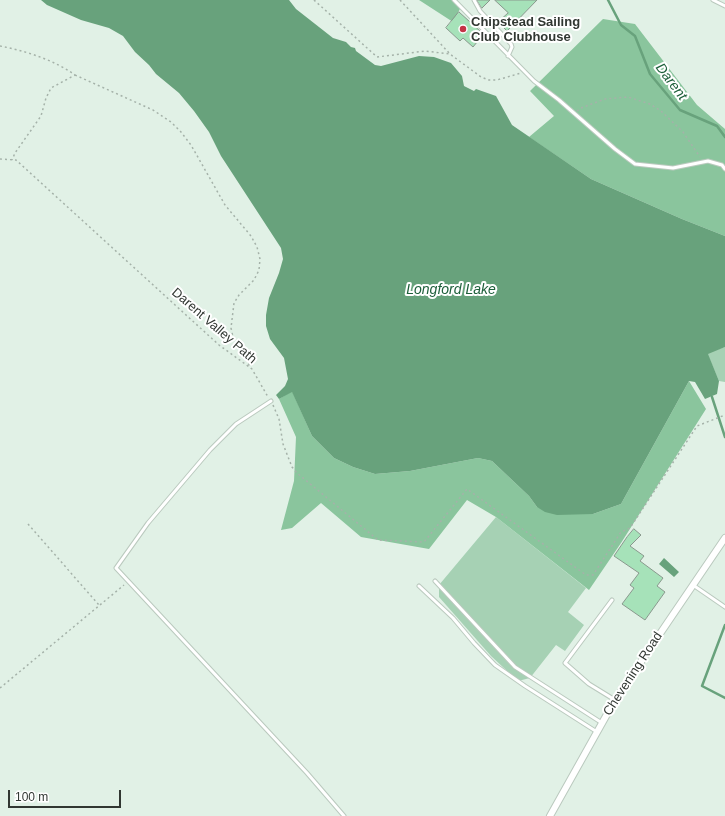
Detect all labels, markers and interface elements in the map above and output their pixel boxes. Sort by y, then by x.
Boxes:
place label: Chipstead Sailing Club Clubhouse [471,14,580,45]
marker: Chipstead Sailing Club Clubhouse [458,24,468,34]
water label: Darent [652,60,690,104]
water label: Longford Lake [406,282,496,298]
street label: Darent Valley Path [168,285,260,367]
street label: Chevening Road [600,629,666,719]
scale bar [10,782,123,808]
text: 100 m [15,790,48,804]

